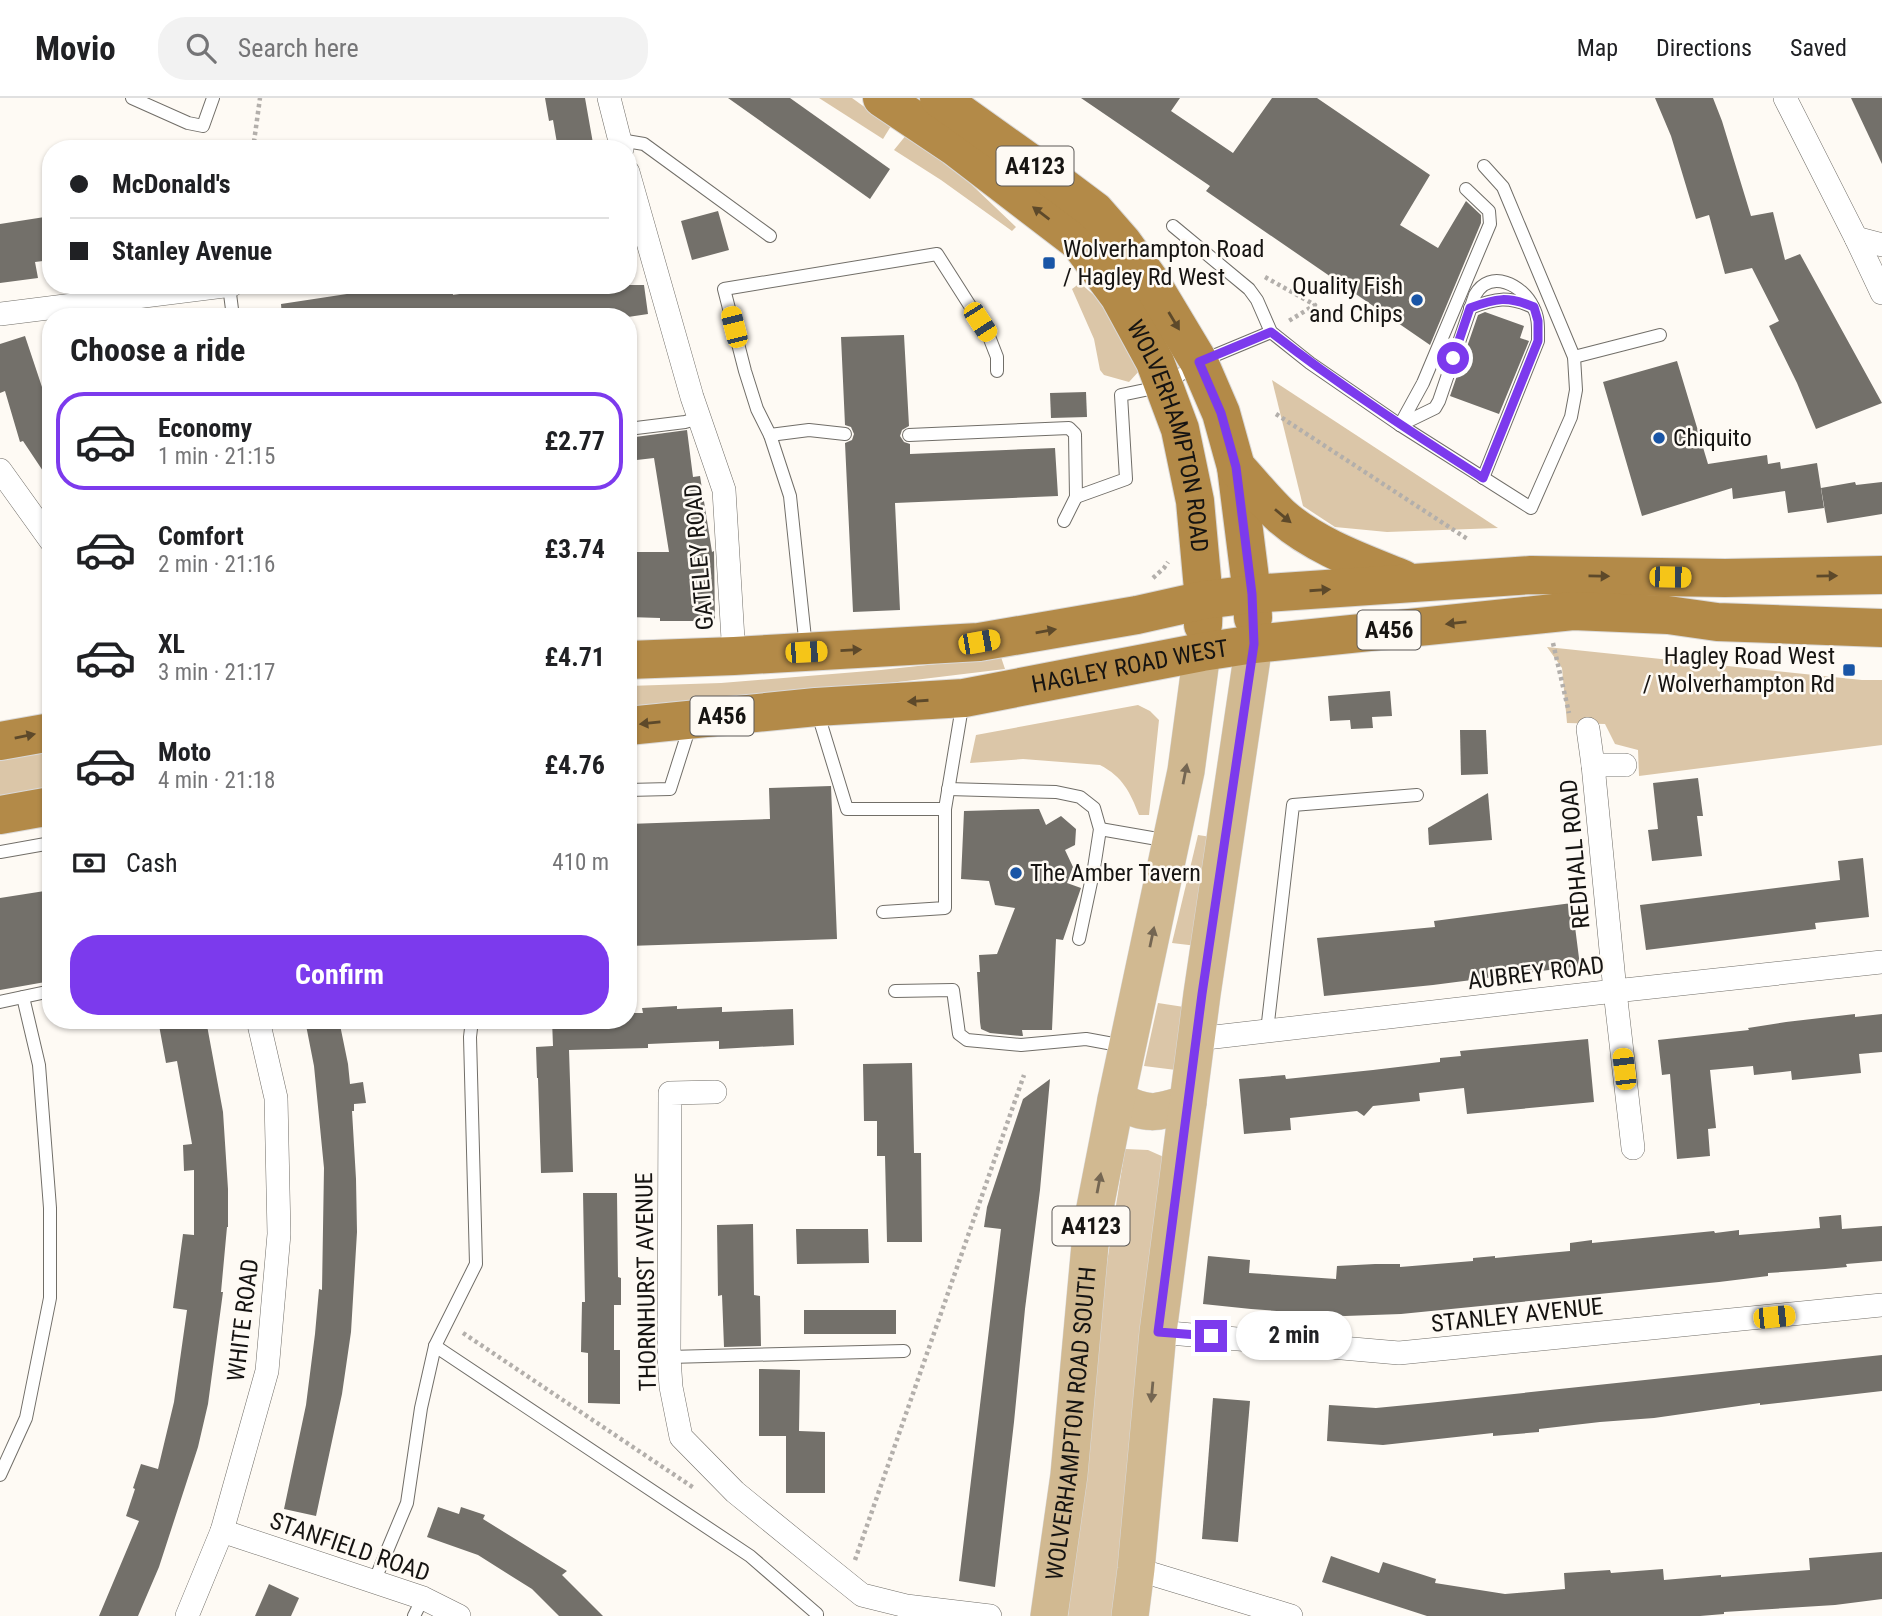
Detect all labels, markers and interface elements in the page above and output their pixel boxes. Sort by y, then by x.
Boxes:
search box [158,17,648,80]
text: Movio [35,29,116,68]
icon: search [182,29,220,67]
text: Search here [238,33,359,63]
text: Map [1577,34,1618,62]
text: Directions [1656,34,1752,62]
text: Saved [1790,34,1847,62]
road number: A4123 [996,146,1074,186]
text: McDonald's [112,169,231,199]
one-way arrow [1032,207,1050,221]
place label: Wolverhampton Road / Hagley Rd West [1063,235,1264,291]
text: Stanley Avenue [112,236,272,266]
marker: Wolverhampton Road / Hagley Rd West [1041,255,1057,271]
place label: Quality Fish and Chips [1292,272,1403,328]
marker: Quality Fish and Chips [1409,292,1425,308]
car [960,299,1001,345]
car [719,304,750,350]
one-way arrow [1168,311,1181,330]
street label: WOLVERHAMPTON ROAD [1121,315,1214,554]
text: Choose a ride [70,331,245,369]
route start [1437,342,1469,374]
icon: car [74,410,137,473]
text: Economy [158,413,252,443]
place label: Chiquito [1673,424,1752,452]
text: £2.77 [544,426,605,456]
marker: Chiquito [1651,430,1667,446]
text: 1 min · 21:15 [158,443,275,470]
street label: GATELEY ROAD [679,483,719,631]
one-way arrow [1274,508,1292,524]
icon: car [74,518,137,581]
text: Comfort [158,521,244,551]
text: £3.74 [544,534,605,564]
text: 2 min · 21:16 [158,551,275,578]
car [1649,566,1692,588]
one-way arrow [1588,570,1610,582]
one-way arrow [1816,570,1838,582]
one-way arrow [1309,584,1331,595]
road number: A456 [1358,610,1420,650]
one-way arrow [1445,617,1467,628]
one-way arrow [1036,625,1058,636]
icon: car [74,626,137,689]
car [957,628,1002,656]
text: XL [158,629,185,659]
street label: HAGLEY ROAD WEST [1029,634,1230,699]
car [785,640,828,664]
text: £4.71 [544,642,605,672]
place label: Hagley Road West / Wolverhampton Rd [1643,642,1835,698]
one-way arrow [840,644,862,655]
text: 3 min · 21:17 [158,659,275,686]
marker: Hagley Road West / Wolverhampton Rd [1841,662,1857,678]
one-way arrow [906,695,928,706]
road number: A456 [690,696,754,736]
one-way arrow [639,718,661,729]
one-way arrow [14,731,36,742]
icon: car [74,734,137,797]
text: Moto [158,737,211,767]
text: £4.76 [544,750,605,780]
one-way arrow [1180,763,1191,785]
text: 4 min · 21:18 [158,767,275,794]
street label: REDHALL ROAD [1555,778,1595,930]
icon: cash [70,844,108,882]
text: Cash [126,848,178,878]
text: 410 m [552,849,609,876]
place label: The Amber Tavern [1030,859,1201,887]
marker: The Amber Tavern [1008,865,1024,881]
one-way arrow [1146,926,1157,948]
button: Confirm [70,935,609,1015]
street label: AUBREY ROAD [1466,951,1606,995]
car [1612,1047,1637,1091]
street label: THORNHURST AVENUE [630,1172,662,1392]
one-way arrow [1094,1172,1105,1194]
road number: A4123 [1052,1206,1130,1246]
street label: WHITE ROAD [222,1257,264,1383]
street label: WOLVERHAMPTON ROAD SOUTH [1040,1265,1102,1582]
street label: STANLEY AVENUE [1430,1292,1604,1338]
car [1753,1304,1796,1330]
callout: 2 min [1236,1312,1351,1360]
route end [1195,1320,1227,1352]
text: 2 min [1268,1322,1320,1349]
one-way arrow [1146,1381,1157,1403]
street label: STANFIELD ROAD [266,1507,434,1587]

